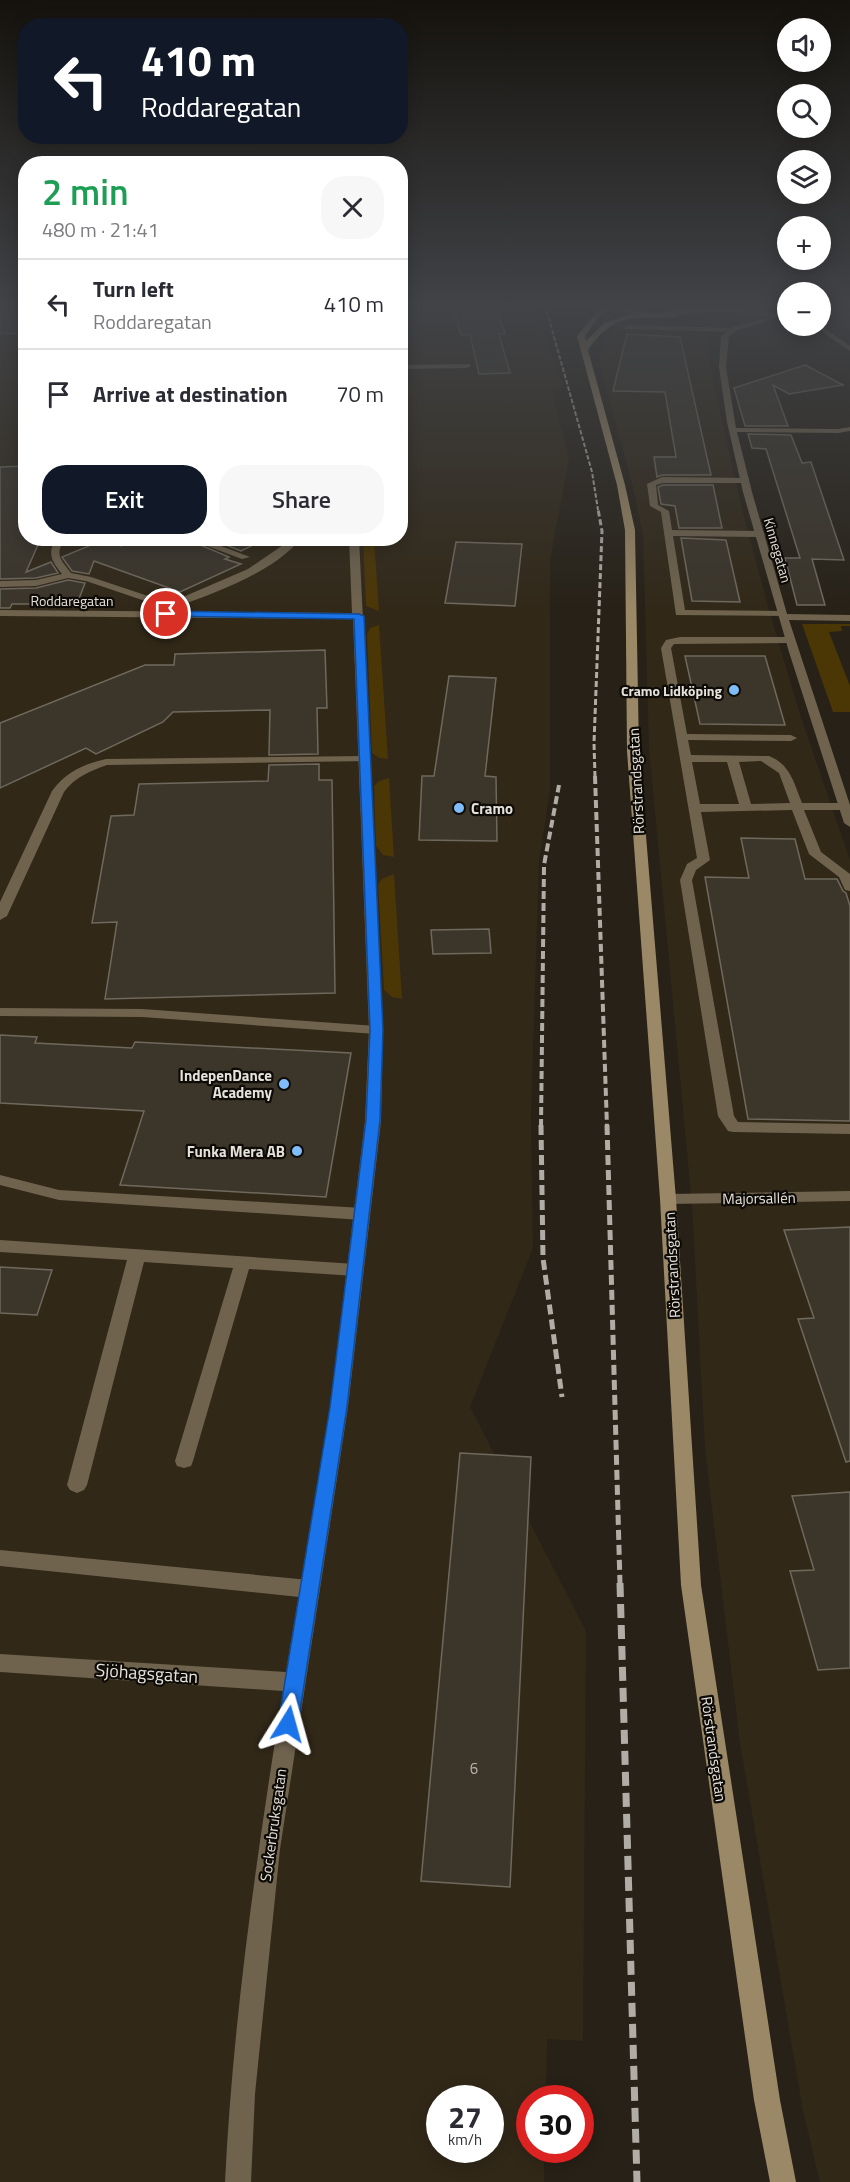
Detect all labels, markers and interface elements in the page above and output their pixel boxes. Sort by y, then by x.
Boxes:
map controls [777,18,831,336]
button: sound [777,18,831,72]
text: 410 m [141,28,256,92]
icon: left [42,42,120,120]
button: search [777,84,831,138]
text: Roddaregatan [141,86,301,127]
button: layers [777,150,831,204]
text: 2 min [42,164,129,219]
button: close [321,176,384,239]
text: 480 m · 21:41 [42,214,159,245]
button: + [777,216,831,270]
text: Turn left [93,272,174,306]
button: − [777,282,831,336]
text: 410 m [324,287,384,321]
icon: left [42,288,75,321]
text: Roddaregatan [93,306,212,337]
text: Arrive at destination [93,377,288,411]
text: 70 m [336,377,384,411]
icon: arrive [42,378,75,411]
button: Exit [42,465,207,534]
button: Share [219,465,384,534]
street label: Kinnegatan [759,515,797,585]
pin [140,588,191,639]
street label: Roddaregatan [30,590,114,611]
icon: arrive [149,597,182,630]
place label: Cramo Lidköping [621,680,723,701]
marker: Cramo Lidköping [727,683,741,697]
street label: Rörstrandsgatan [622,727,650,835]
place label: Cramo [471,797,513,820]
marker: Cramo [452,801,466,815]
place label: IndepenDance Academy [180,1064,272,1104]
marker: IndepenDance Academy [277,1077,291,1091]
place label: Funka Mera AB [187,1140,285,1163]
marker: Funka Mera AB [290,1144,304,1158]
street label: Majorsallén [722,1186,796,1210]
street label: Rörstrandsgatan [658,1211,686,1319]
street label: Sjöhagsgatan [95,1656,199,1690]
position arrow [256,1692,320,1756]
street label: Rörstrandsgatan [695,1695,733,1803]
house number: 6 [470,1757,478,1780]
street label: Sockerbruksgatan [254,1767,292,1883]
speed limit sign: 30 [516,2085,594,2163]
text: 27 [448,2094,482,2140]
text: km/h [448,2128,482,2151]

